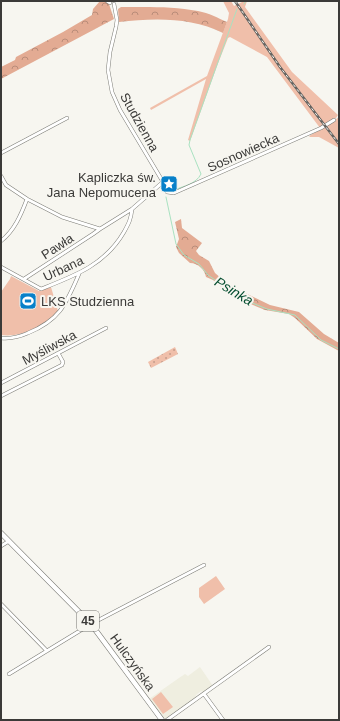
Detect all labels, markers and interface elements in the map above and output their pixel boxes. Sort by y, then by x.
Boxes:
street label: Studzienna [117,90,162,155]
street label: Sosnowiecka [205,130,282,175]
place label: Kapliczka św. Jana Nepomucena [47,170,157,200]
place icon: Kapliczka św. Jana Nepomucena [159,174,179,194]
street label: Pawła [38,230,77,262]
street label: Urbana [41,252,86,284]
water label: Psinka [212,273,256,309]
sports icon: LKS Studzienna [18,291,38,311]
place label: LKS Studzienna [41,294,135,309]
street label: Myśliwska [20,327,80,368]
road number: 45 [77,611,99,631]
street label: Hulczyńska [107,631,159,694]

